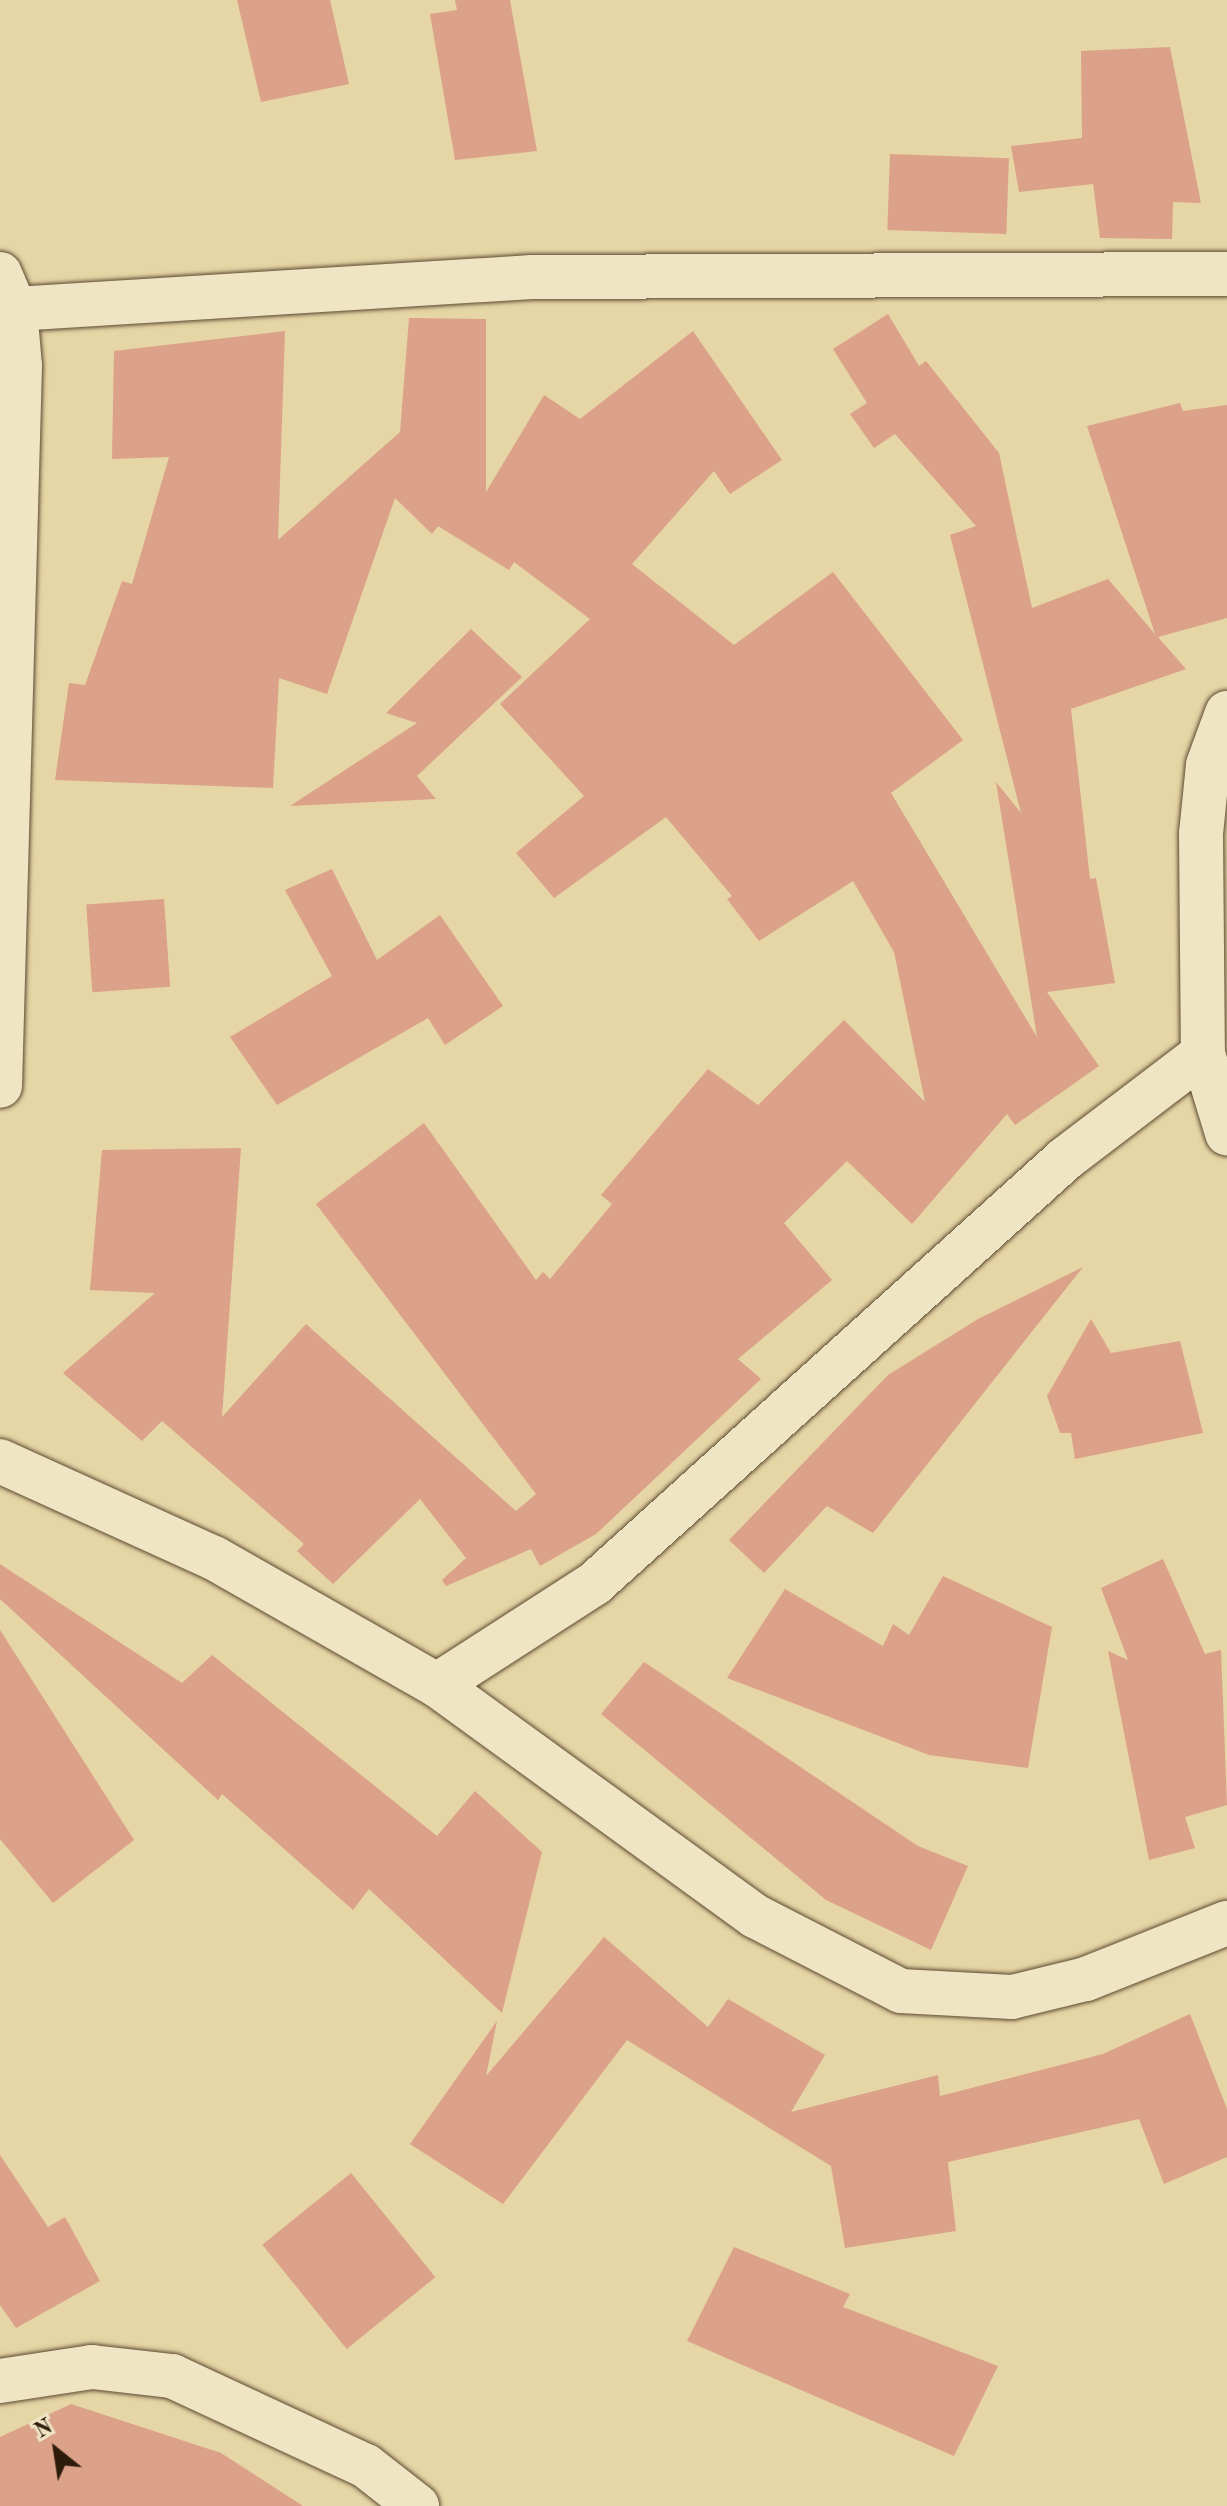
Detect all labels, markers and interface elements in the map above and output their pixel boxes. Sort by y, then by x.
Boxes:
north arrow [16,2410,96,2490]
text: N [31,2415,57,2443]

